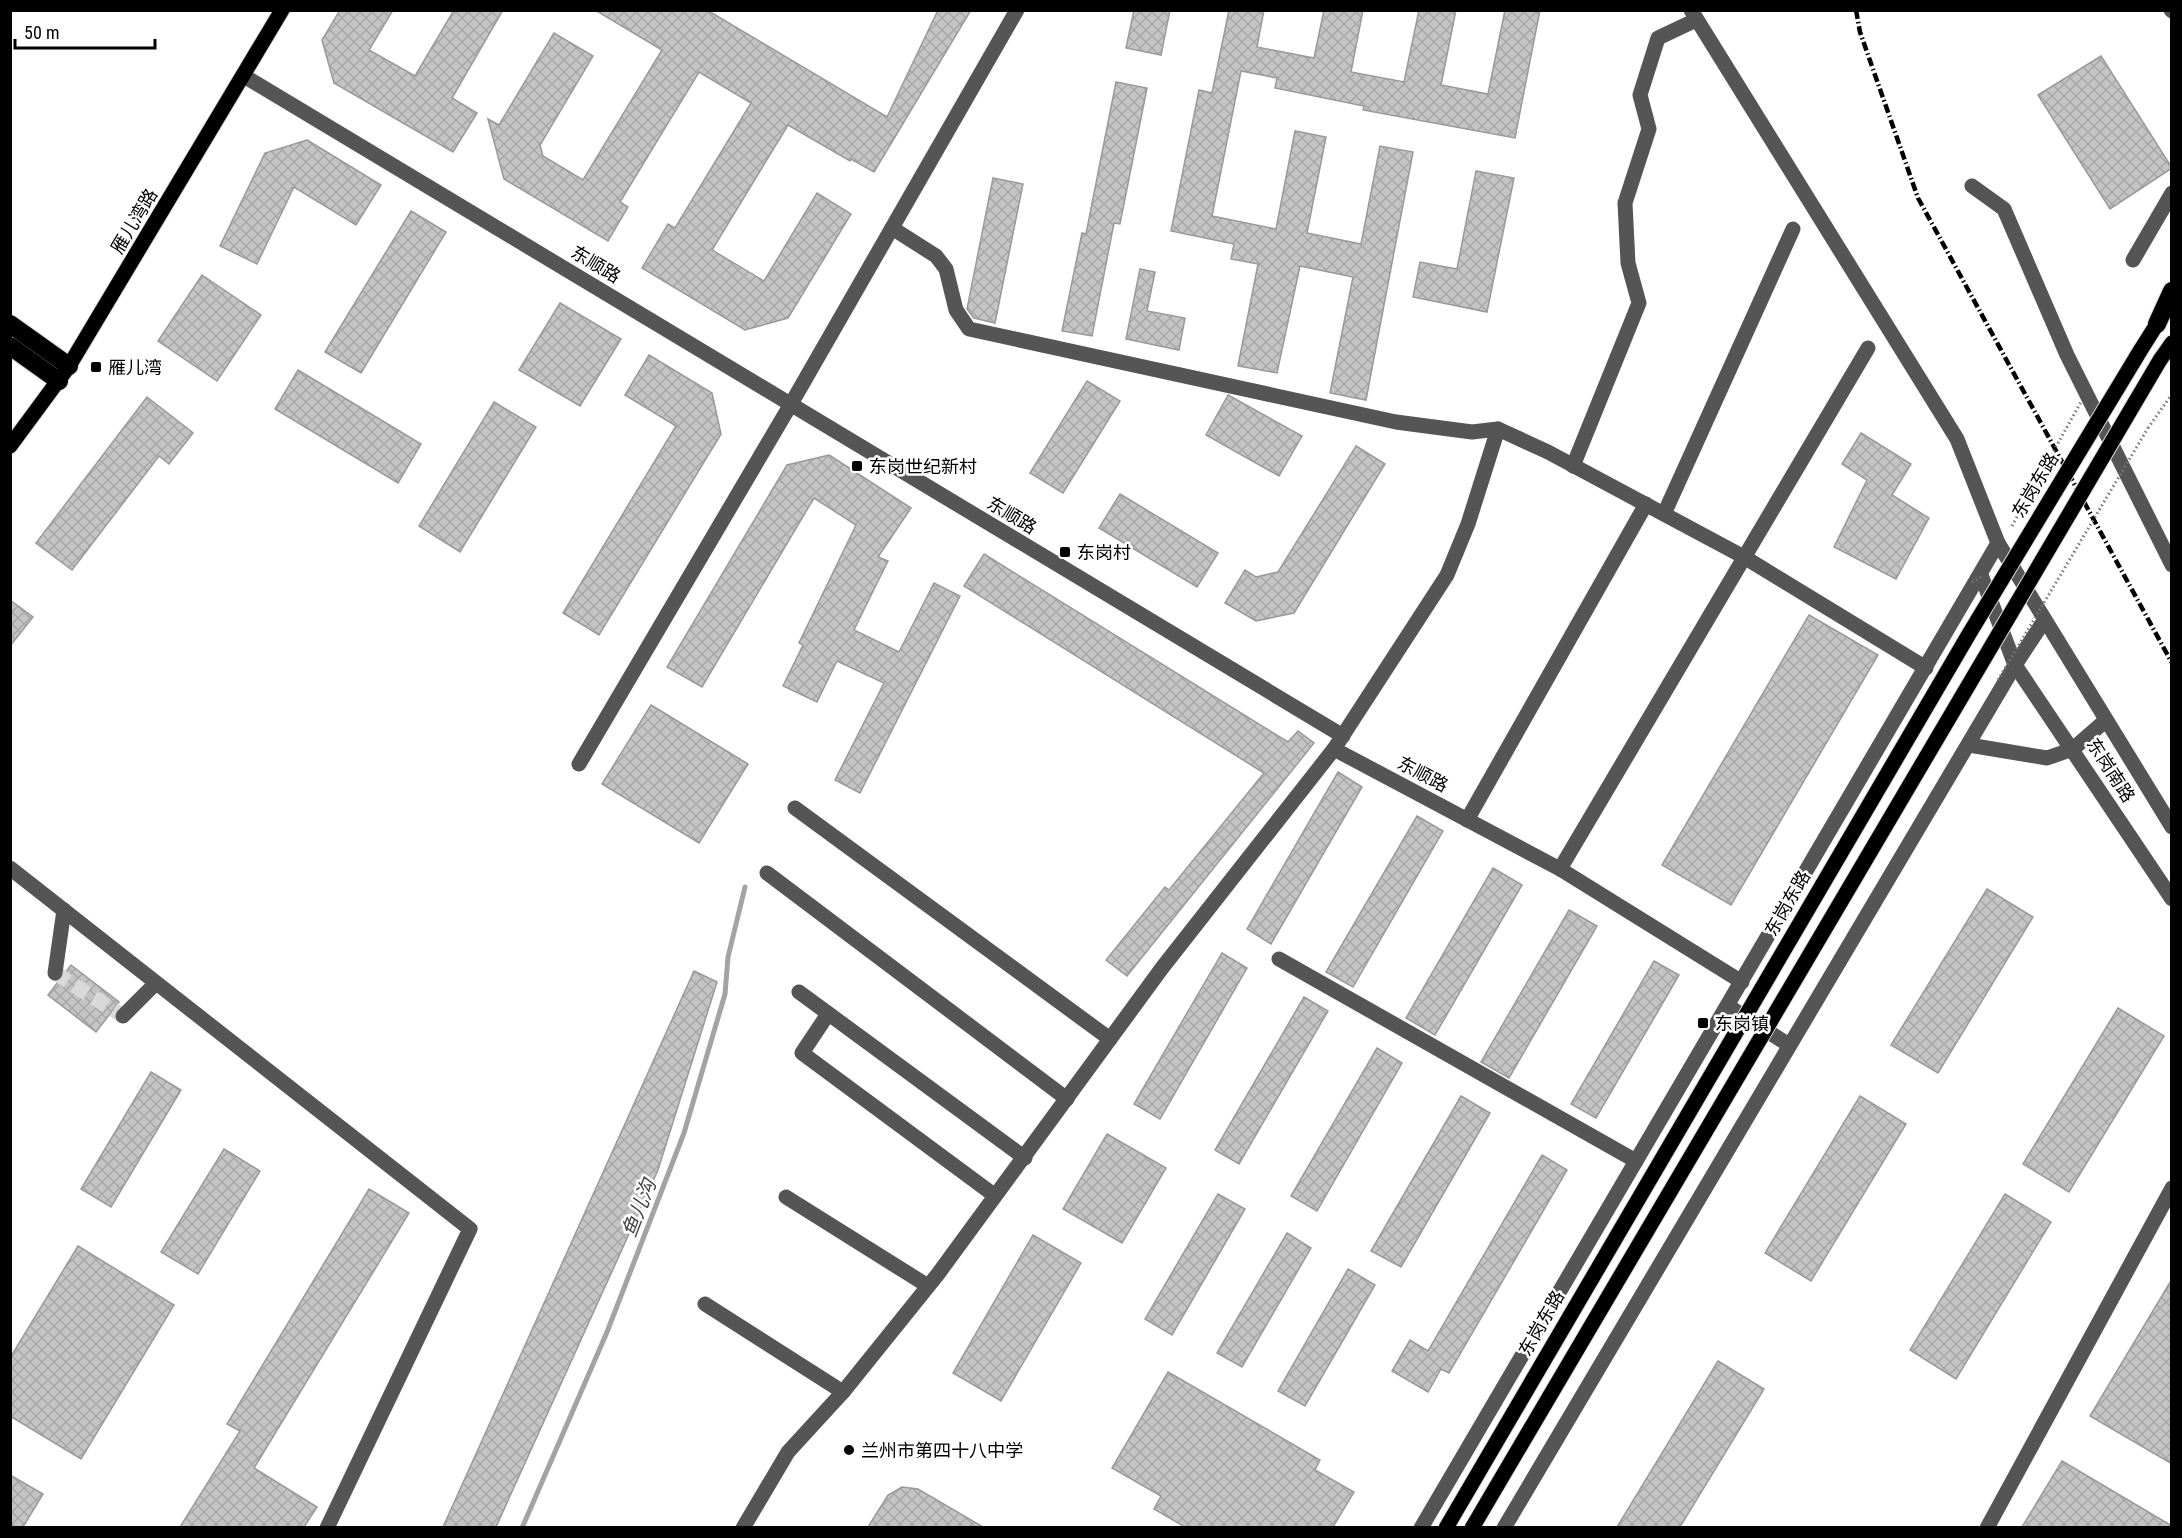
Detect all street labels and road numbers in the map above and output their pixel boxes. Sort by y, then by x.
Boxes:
street label: 雁儿湾路 [106,185,162,257]
street label: 东顺路 [567,241,625,287]
street label: 东岗东路 [2007,449,2063,521]
street label: 东顺路 [983,492,1041,538]
street label: 东岗南路 [2083,734,2139,806]
street label: 东顺路 [1394,752,1452,796]
street label: 东岗东路 [1760,867,1814,939]
street label: 东岗东路 [1514,1287,1568,1359]

